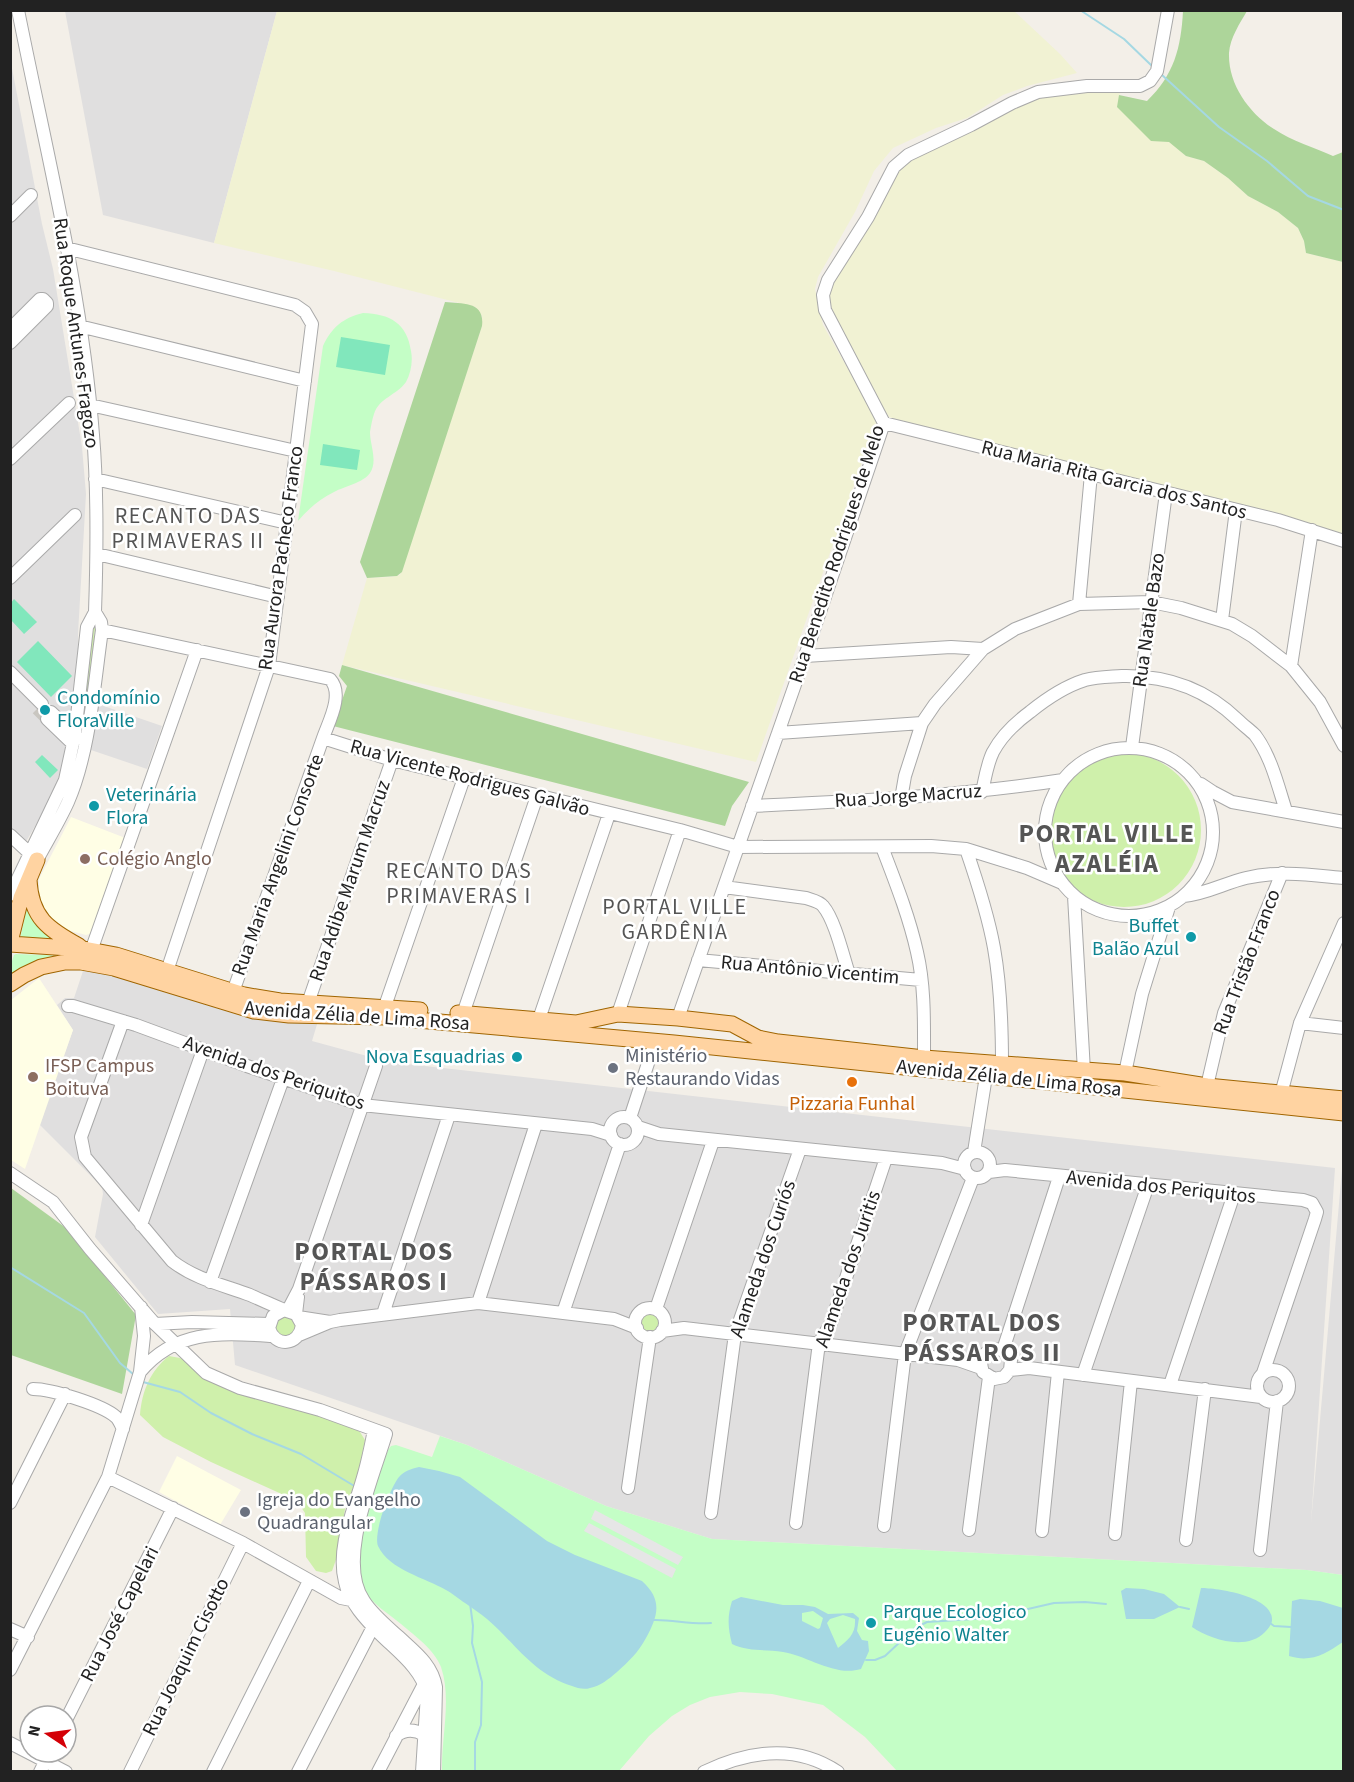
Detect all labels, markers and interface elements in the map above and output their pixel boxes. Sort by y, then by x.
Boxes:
street label: Rua Roque Antunes Fragozo [46,216,106,450]
street label: Rua Benedito Rodrigues de Melo [782,421,892,687]
street label: Rua Maria Rita Garcia dos Santos [978,433,1250,527]
street label: Rua Aurora Pacheco Franco [251,444,311,672]
district label: RECANTO DAS PRIMAVERAS II [112,500,264,557]
street label: Rua Natale Bazo [1126,551,1172,689]
place label: Condomínio FloraVille [57,684,160,735]
marker: Condomínio FloraVille [38,703,52,717]
street label: Rua Vicente Rodrigues Galvão [347,732,593,824]
street label: Rua Maria Angelini Consorte [225,750,331,980]
street label: Rua Adibe Marum Macruz [302,777,398,985]
street label: Rua Jorge Macruz [834,777,982,815]
place label: Veterinária Flora [106,781,197,832]
marker: Veterinária Flora [87,799,101,813]
district label: PORTAL VILLE AZALÉIA [1018,815,1196,882]
place label: Colégio Anglo [97,845,212,873]
marker: Colégio Anglo [78,852,92,866]
district label: RECANTO DAS PRIMAVERAS I [386,855,532,912]
street label: Rua Tristão Franco [1206,885,1288,1039]
district label: PORTAL VILLE GARDÊNIA [602,891,748,948]
place label: Buffet Balão Azul [1092,912,1179,963]
marker: Buffet Balão Azul [1184,930,1198,944]
street label: Rua Antônio Vicentim [720,948,900,992]
street label: Avenida Zélia de Lima Rosa [243,994,471,1038]
street label: Avenida dos Periquitos [179,1029,369,1117]
place label: Ministério Restaurando Vidas [625,1042,780,1093]
place label: Nova Esquadrias [366,1043,505,1071]
marker: Nova Esquadrias [510,1050,524,1064]
place label: IFSP Campus Boituva [45,1052,154,1103]
street label: Avenida Zélia de Lima Rosa [895,1052,1123,1104]
marker: Ministério Restaurando Vidas [606,1061,620,1075]
marker: IFSP Campus Boituva [26,1070,40,1084]
marker: Pizzaria Funhal [845,1075,859,1089]
place label: Pizzaria Funhal [789,1090,915,1118]
street label: Avenida dos Periquitos [1065,1163,1257,1211]
street label: Alameda dos Curiós [723,1176,803,1342]
street label: Alameda dos Juritis [808,1187,888,1351]
district label: PORTAL DOS PÁSSAROS I [294,1233,454,1300]
district label: PORTAL DOS PÁSSAROS II [902,1304,1062,1371]
place label: Igreja do Evangelho Quadrangular [257,1486,421,1537]
marker: Igreja do Evangelho Quadrangular [238,1505,252,1519]
street label: Rua José Capelari [74,1541,166,1687]
street label: Rua Joaquim Cisotto [136,1573,236,1741]
place label: Parque Ecologico Eugênio Walter [883,1598,1027,1649]
marker: Parque Ecologico Eugênio Walter [864,1616,878,1630]
north arrow [18,1704,78,1764]
text: N [22,1723,46,1739]

